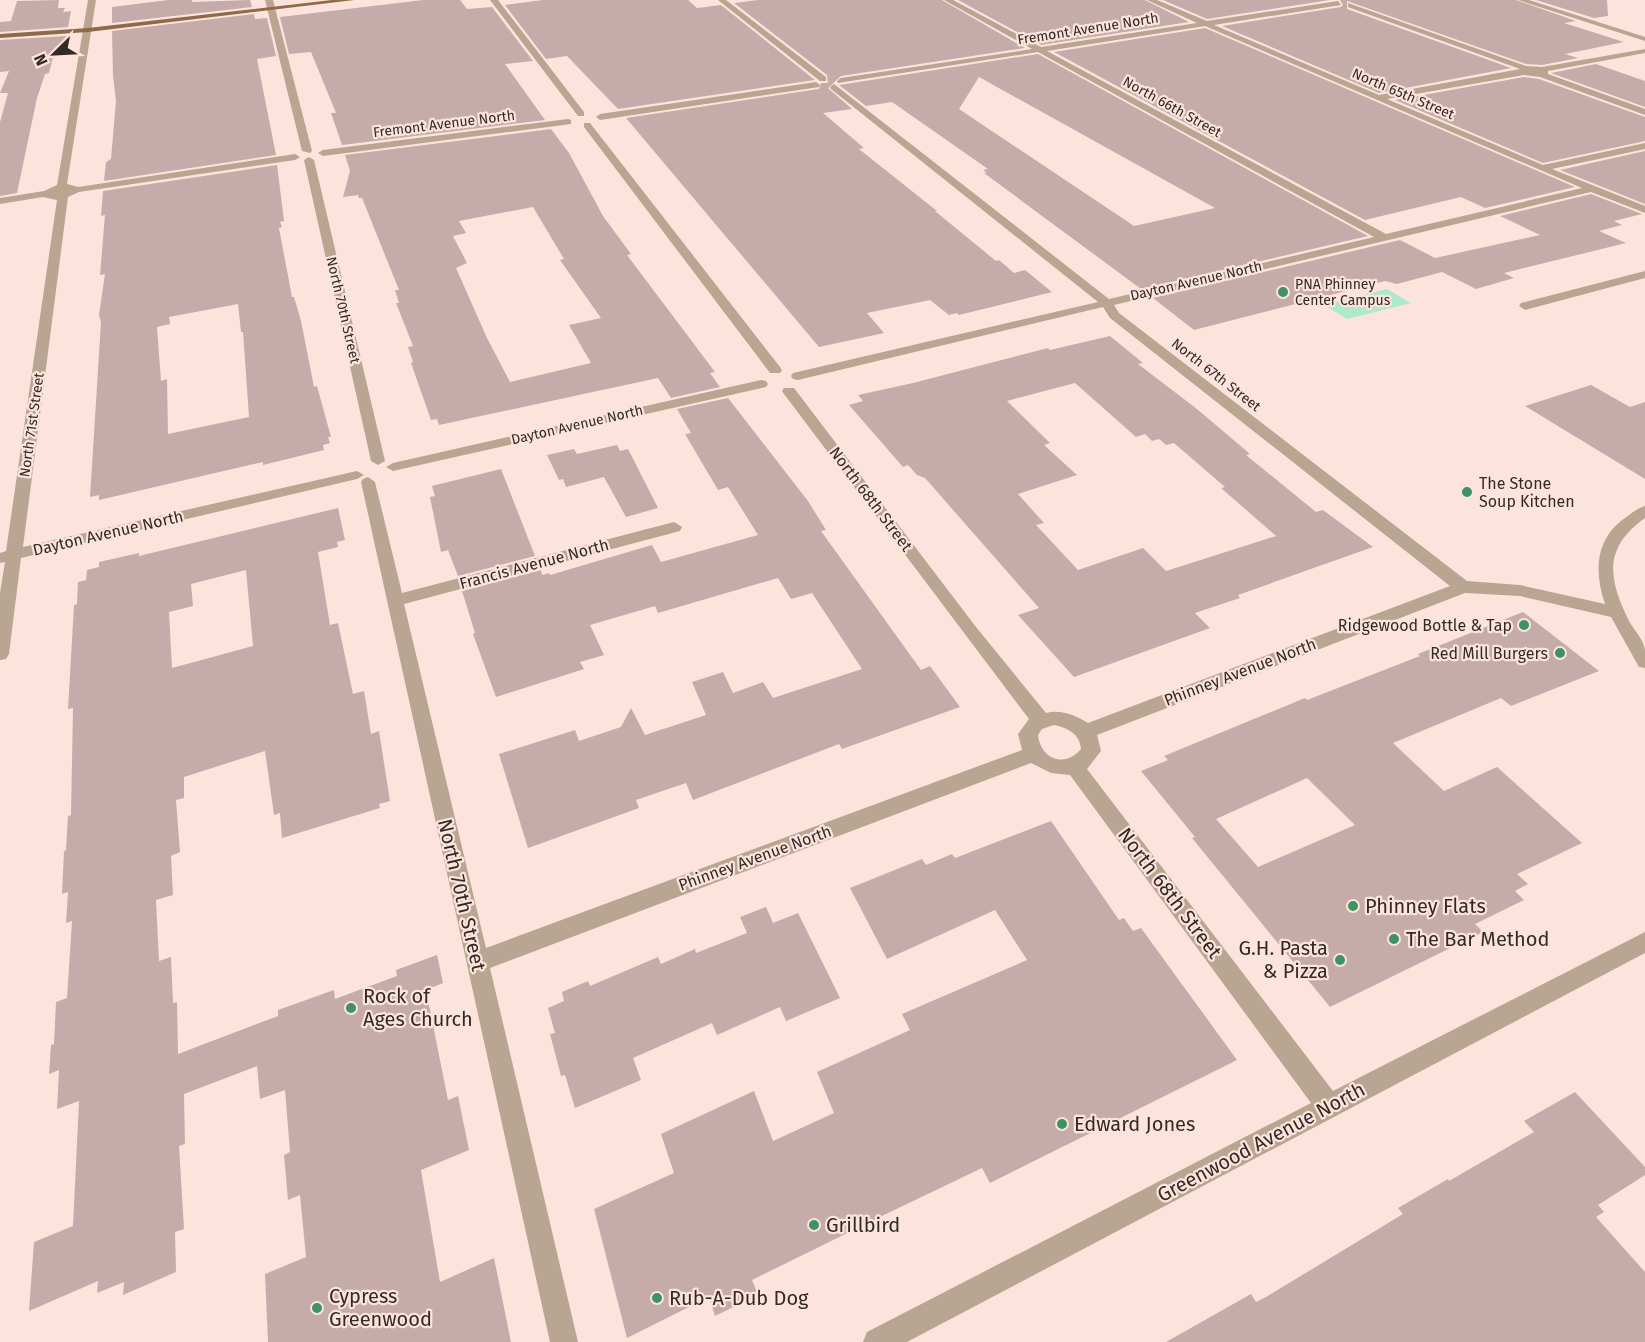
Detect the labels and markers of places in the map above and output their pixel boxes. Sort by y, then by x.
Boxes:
place label: PNA Phinney Center Campus [1295,276,1391,309]
marker: PNA Phinney Center Campus [1276,285,1290,299]
place label: The Stone Soup Kitchen [1479,474,1575,511]
marker: The Stone Soup Kitchen [1460,485,1474,499]
place label: Ridgewood Bottle & Tap [1338,616,1512,635]
marker: Ridgewood Bottle & Tap [1517,618,1531,632]
place label: Red Mill Burgers [1430,644,1548,663]
marker: Red Mill Burgers [1553,646,1567,660]
place label: Phinney Flats [1365,894,1486,918]
marker: Phinney Flats [1346,899,1360,913]
place label: The Bar Method [1406,927,1549,951]
marker: The Bar Method [1387,932,1401,946]
place label: G.H. Pasta & Pizza [1238,936,1328,983]
marker: G.H. Pasta & Pizza [1333,953,1347,967]
place label: Rock of Ages Church [363,984,473,1031]
marker: Rock of Ages Church [344,1001,358,1015]
place label: Edward Jones [1074,1112,1195,1136]
marker: Edward Jones [1055,1117,1069,1131]
place label: Grillbird [826,1213,900,1237]
marker: Grillbird [807,1218,821,1232]
place label: Cypress Greenwood [329,1284,432,1331]
place label: Rub-A-Dub Dog [669,1286,809,1310]
marker: Rub-A-Dub Dog [650,1291,664,1305]
marker: Cypress Greenwood [310,1301,324,1315]

